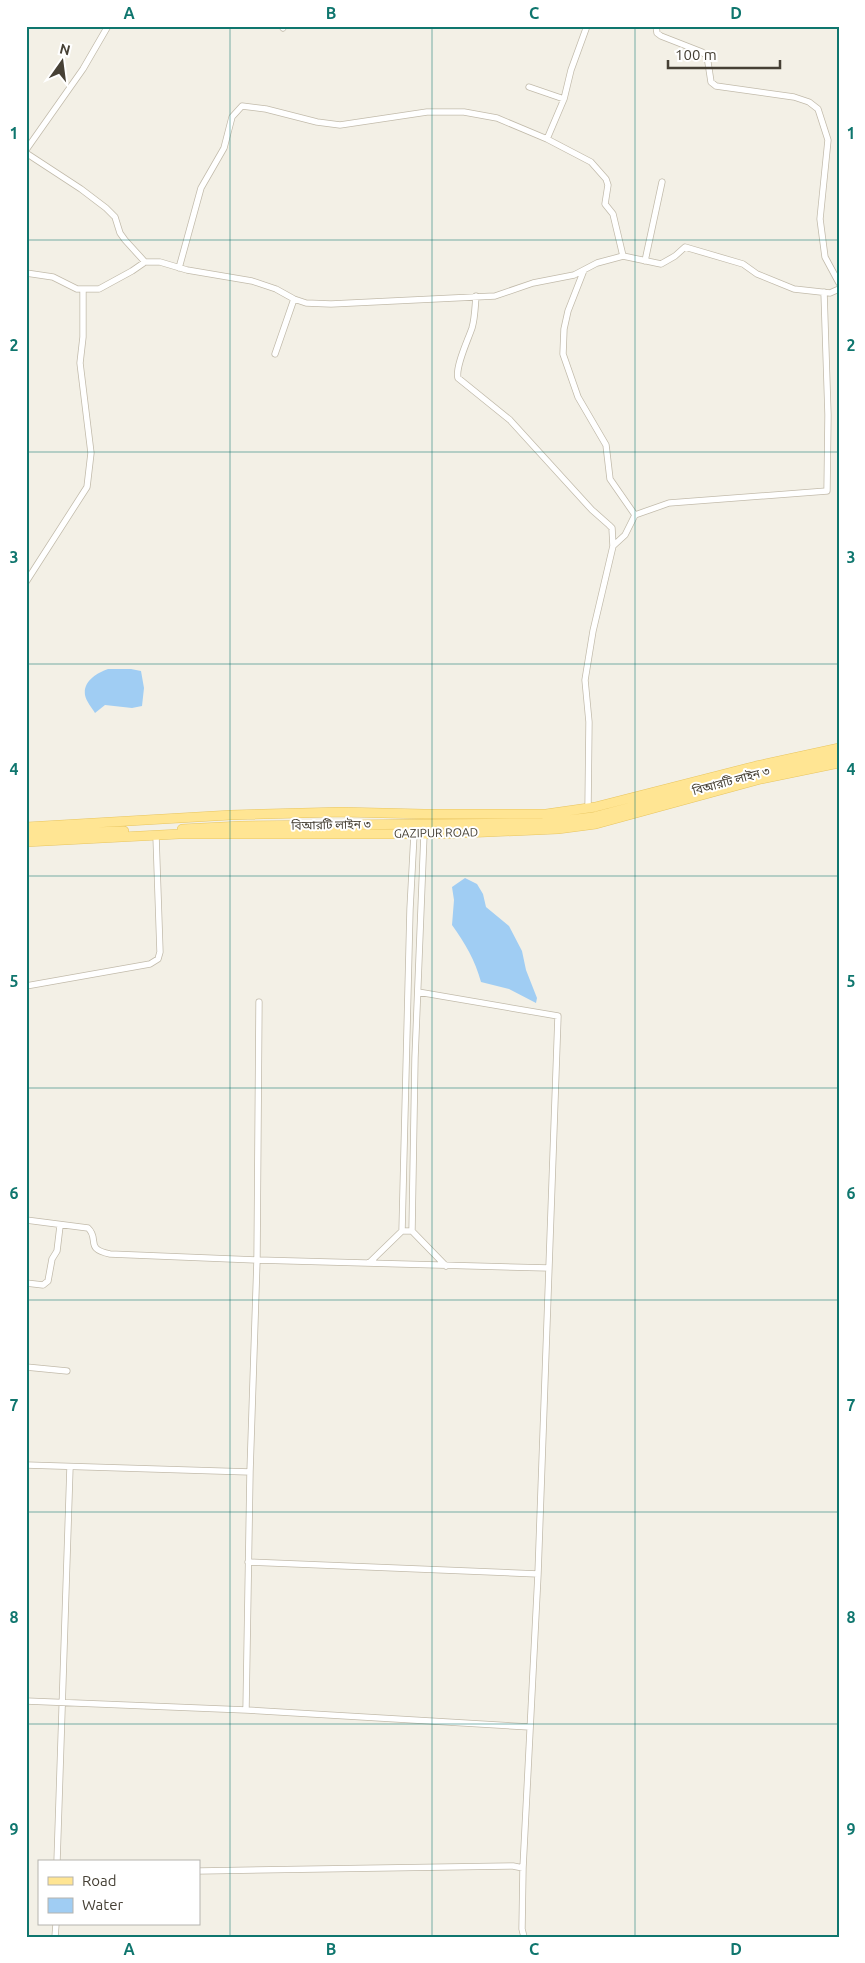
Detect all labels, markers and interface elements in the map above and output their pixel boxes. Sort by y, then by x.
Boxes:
text: A [123,4,135,22]
text: B [326,4,336,22]
text: C [529,4,539,22]
text: D [730,4,742,22]
north arrow [38,38,88,88]
scale bar [668,38,780,70]
text: N [58,40,72,58]
text: 100 m [675,46,717,63]
text: 1 [9,124,19,142]
text: 1 [846,124,856,142]
text: 2 [9,336,19,354]
text: 2 [846,336,856,354]
text: 3 [9,548,19,566]
text: 3 [846,548,856,566]
text: 4 [9,760,19,778]
text: 4 [846,760,856,778]
street label: বিআরটি লাইন ৩ [690,763,771,797]
street label: বিআরটি লাইন ৩ [290,816,371,832]
street label: GAZIPUR ROAD [394,825,478,840]
text: 5 [9,972,19,990]
text: 5 [846,972,856,990]
text: 6 [9,1184,19,1202]
text: 6 [846,1184,856,1202]
text: 7 [9,1396,19,1414]
text: 7 [846,1396,856,1414]
text: 8 [9,1608,19,1626]
text: 8 [846,1608,856,1626]
text: 9 [9,1820,19,1838]
text: 9 [846,1820,856,1838]
legend [38,1860,200,1926]
text: Road [82,1872,117,1889]
text: Water [82,1896,123,1913]
text: A [123,1940,135,1958]
text: B [326,1940,336,1958]
text: C [529,1940,539,1958]
text: D [730,1940,742,1958]

